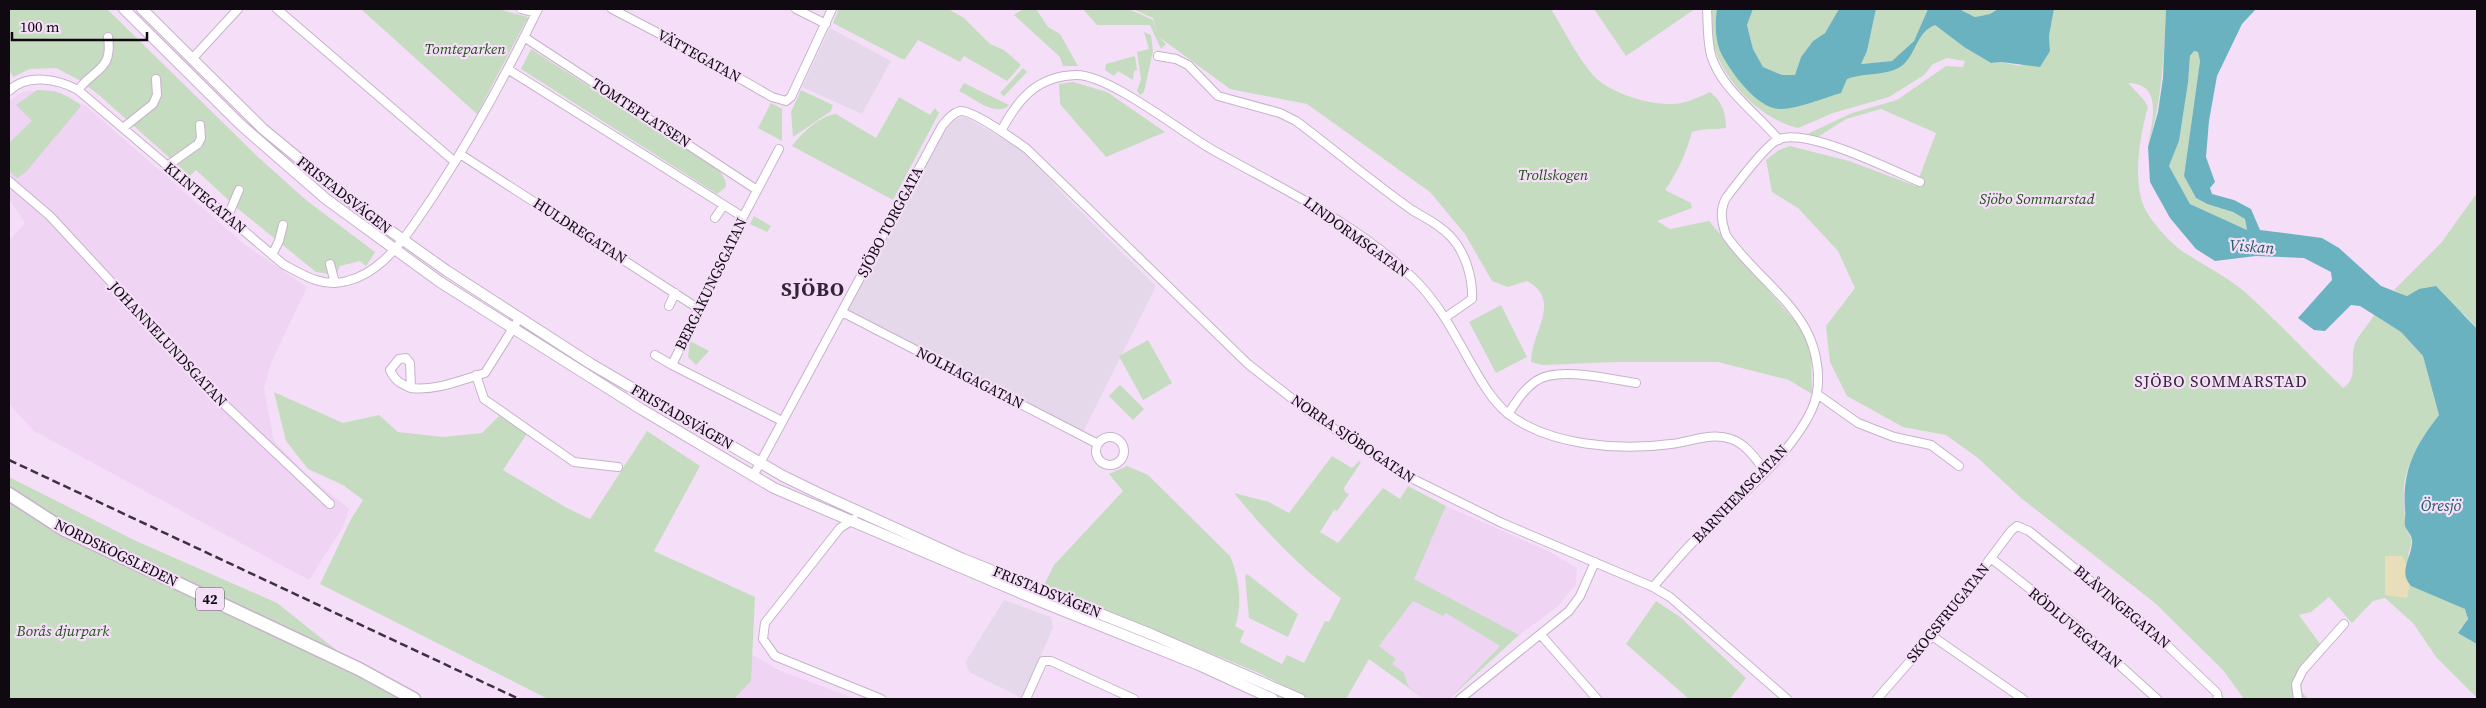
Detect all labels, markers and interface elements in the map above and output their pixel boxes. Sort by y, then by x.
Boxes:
scale bar [12,10,148,42]
text: 100 m [20,16,60,37]
street label: VÄTTEGATAN [654,24,745,87]
park label: Tomteparken [424,38,506,59]
street label: TOMTEPLATSEN [588,73,695,152]
street label: FRISTADSVÄGEN [293,151,396,238]
street label: KLINTEGATAN [160,157,251,238]
street label: SJÖBO TORGGATA [852,163,928,281]
park label: Trollskogen [1518,164,1589,185]
park label: Sjöbo Sommarstad [1979,188,2095,209]
street label: LINDORMSGATAN [1300,191,1413,282]
street label: HULDREGATAN [529,192,631,269]
street label: BERGAKUNGSGATAN [669,214,752,353]
water label: Viskan [2229,233,2275,259]
district label: SJÖBO [781,275,845,303]
street label: JOHANNELUNDSGATAN [104,276,232,411]
street label: NOLHAGAGATAN [913,341,1028,414]
district label: SJÖBO SOMMARSTAD [2134,370,2308,392]
street label: FRISTADSVÄGEN [627,379,737,454]
street label: NORRA SJÖBOGATAN [1287,389,1419,488]
street label: BARNHEMSGATAN [1687,440,1792,548]
water label: Öresjö [2421,494,2462,516]
street label: NORDSKOGSLEDEN [51,514,181,592]
street label: SKOGSFRUGATAN [1901,559,1994,667]
street label: FRISTADSVÄGEN [990,560,1104,623]
street label: BLÅVINGEGATAN [2070,560,2175,653]
street label: RÖDLUVEGATAN [2024,582,2126,673]
road number: 42 [196,588,224,610]
park label: Borås djurpark [16,620,110,641]

